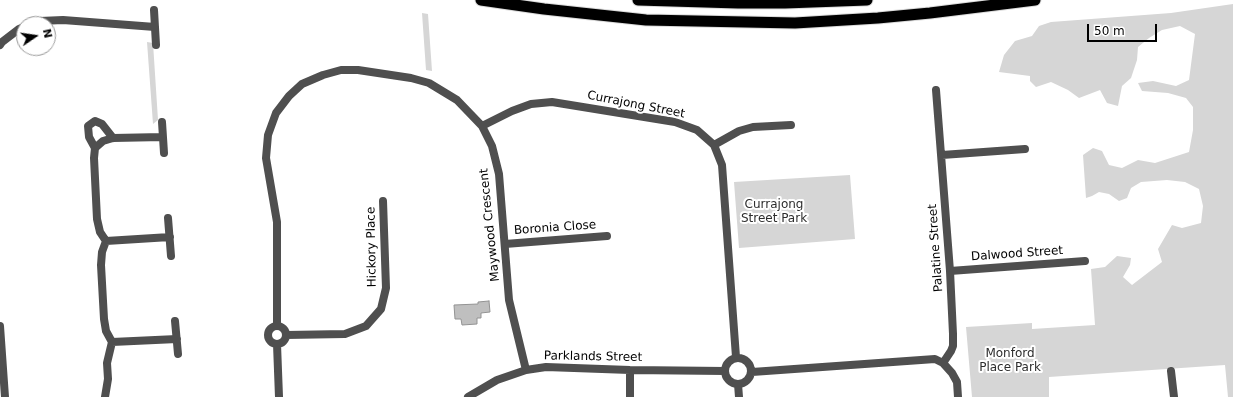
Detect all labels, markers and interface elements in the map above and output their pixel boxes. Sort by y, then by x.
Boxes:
north arrow [16,16,56,56]
scale bar [1089,16,1159,42]
text: 50 m [1094,24,1125,38]
text: N [40,27,55,39]
street label: Currajong Street [586,88,686,122]
street label: Maywood Crescent [477,168,503,282]
park label: Currajong Street Park [741,198,807,226]
street label: Palatine Street [926,204,946,292]
street label: Hickory Place [364,207,380,287]
street label: Boronia Close [513,218,597,238]
street label: Dalwood Street [970,244,1064,264]
park label: Monford Place Park [979,347,1041,375]
street label: Parklands Street [544,349,642,365]

